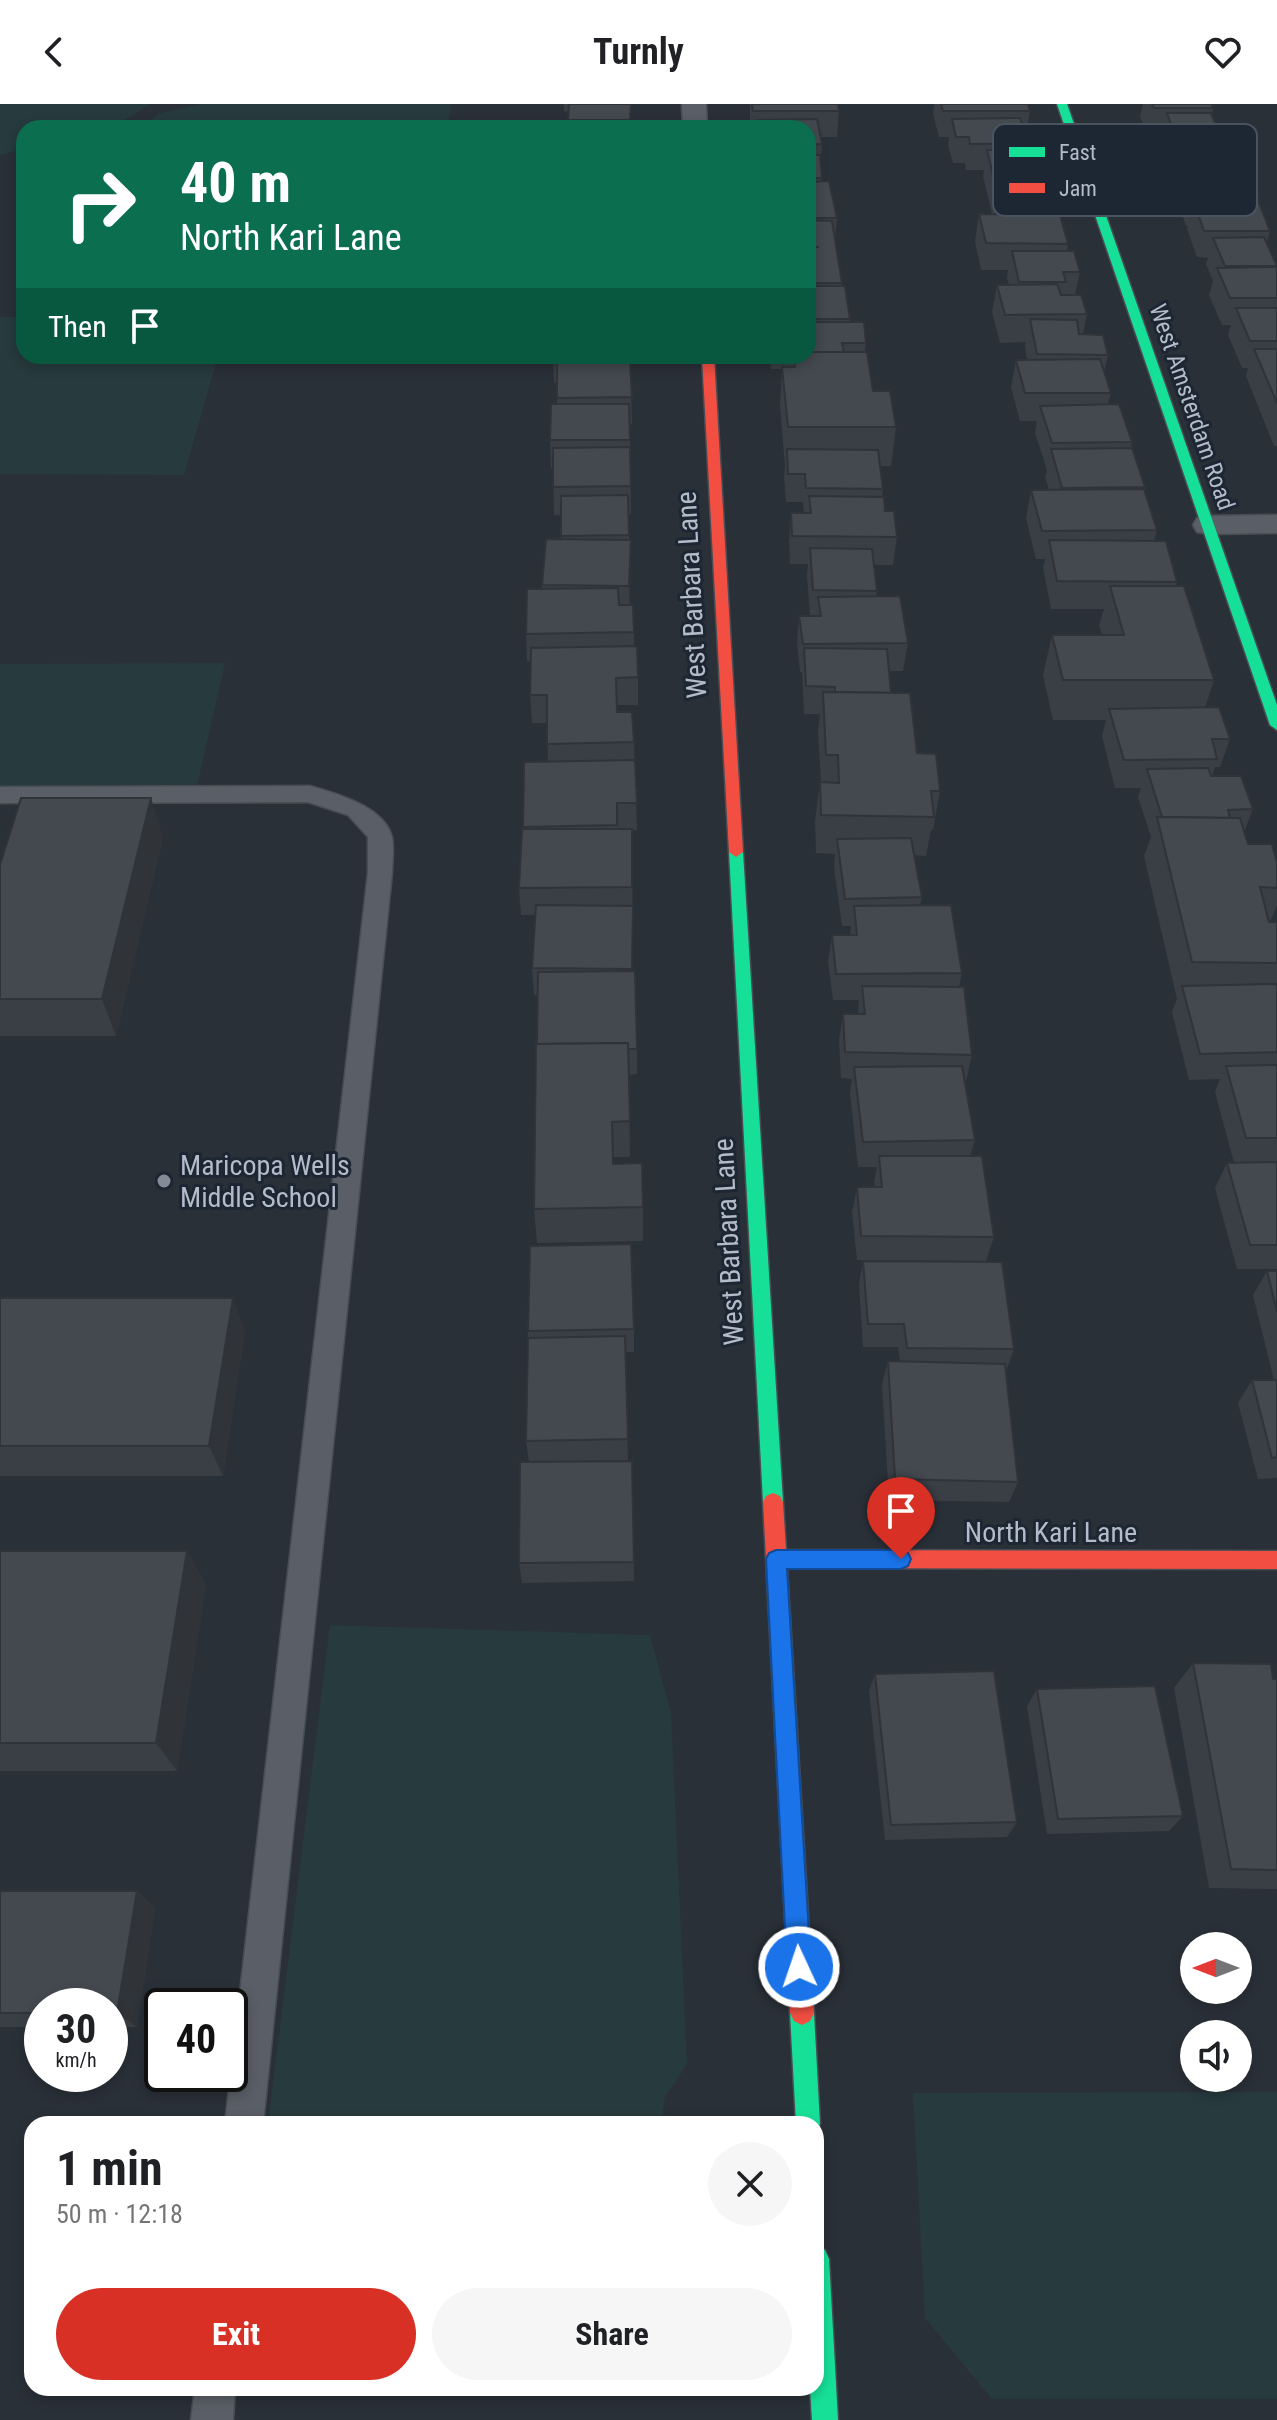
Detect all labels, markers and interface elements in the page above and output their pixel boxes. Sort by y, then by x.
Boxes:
icon: back [32,30,76,74]
icon: heart [1201,30,1245,74]
text: Turnly [593,31,684,73]
legend [993,124,1257,216]
text: Fast [1059,140,1096,165]
text: 40 m [180,150,291,216]
icon: right [48,152,152,256]
text: Jam [1059,176,1097,201]
text: North Kari Lane [180,217,402,259]
street label: West Amsterdam Road [1144,300,1240,514]
icon: arrive [123,304,167,348]
text: Then [48,309,107,344]
street label: West Barbara Lane [670,491,713,699]
street label: West Barbara Lane [707,1138,750,1346]
place label: Maricopa Wells Middle School [180,1149,350,1214]
marker: Maricopa Wells Middle School [155,1172,173,1190]
pin [867,1477,935,1559]
icon: arrive [879,1489,923,1533]
street label: North Kari Lane [965,1516,1137,1549]
position arrow [757,1925,841,2009]
north arrow [1180,1932,1252,2004]
map controls [1180,1932,1252,2092]
speed limit sign: 40 [144,1988,248,2092]
text: 30 [56,2006,96,2053]
button: sound [1180,2020,1252,2092]
text: km/h [55,2048,97,2072]
text: 1 min [56,2140,163,2197]
button: close [708,2142,792,2226]
text: 50 m · 12:18 [56,2199,183,2229]
button: Exit [56,2288,416,2380]
button: Share [432,2288,792,2380]

